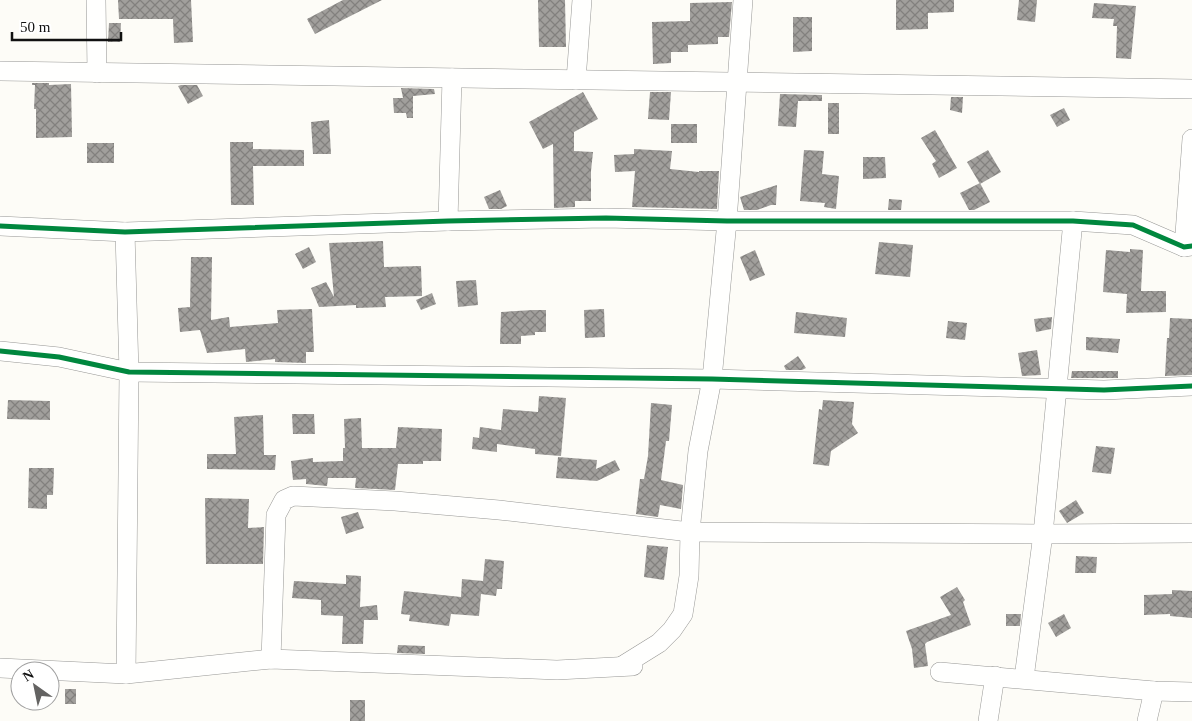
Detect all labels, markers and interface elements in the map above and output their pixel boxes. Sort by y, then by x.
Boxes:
scale bar [12,10,121,42]
text: 50 m [20,19,51,35]
north arrow [10,661,60,711]
text: N [20,666,37,685]

